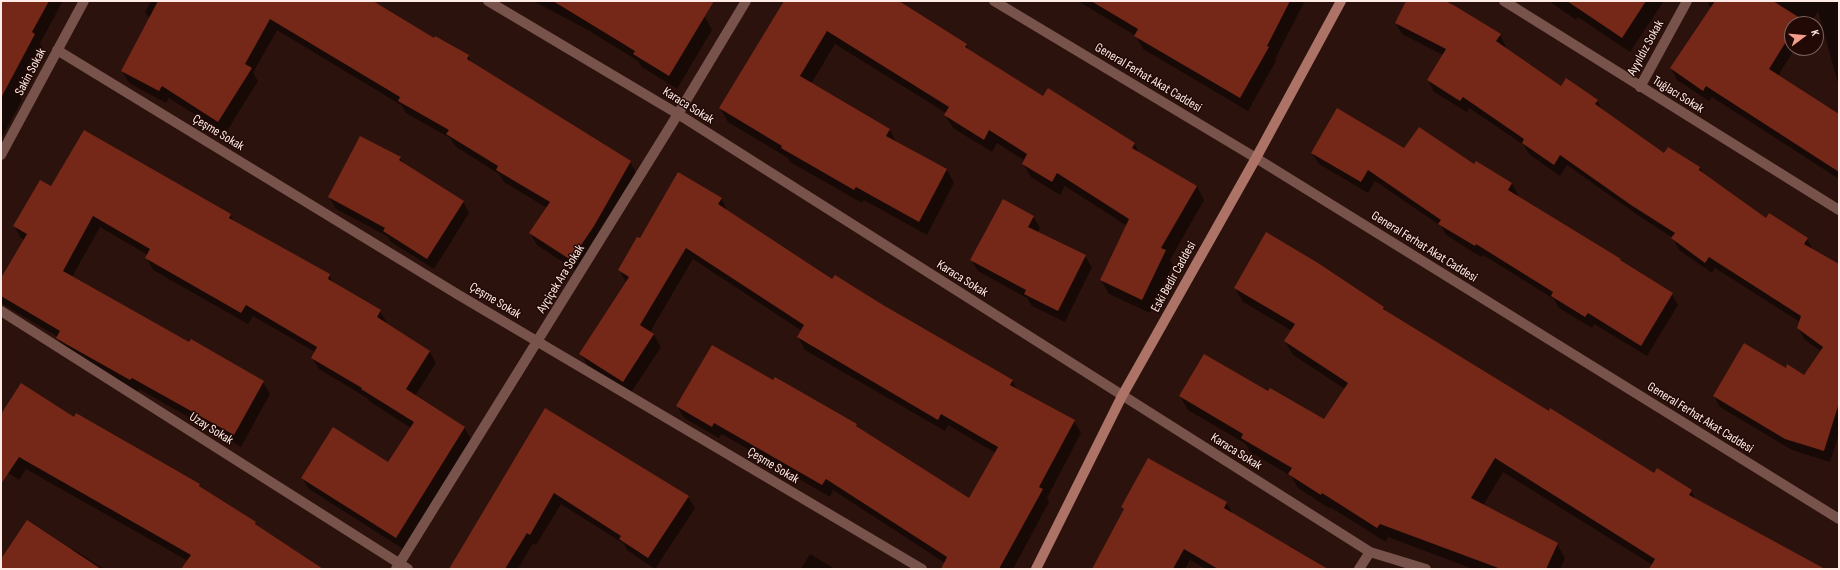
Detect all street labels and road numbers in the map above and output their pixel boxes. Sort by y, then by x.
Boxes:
street label: Ayyıldız Sokak [1624,18,1668,78]
street label: General Ferhat Akat Caddesi [1092,40,1204,116]
street label: Sakin Sokak [12,46,50,98]
street label: Tuğlacı Sokak [1649,73,1707,117]
street label: Karaca Sokak [660,84,716,128]
street label: Çeşme Sokak [189,111,247,155]
street label: General Ferhat Akat Caddesi [1368,208,1480,286]
street label: Eski Bedir Caddesi [1148,239,1200,315]
street label: Ayçiçek Ara Sokak [534,242,588,316]
street label: Karaca Sokak [934,257,990,301]
street label: Çeşme Sokak [466,279,524,323]
street label: General Ferhat Akat Caddesi [1644,379,1756,457]
street label: Uzay Sokak [186,409,236,449]
street label: Karaca Sokak [1208,430,1264,474]
street label: Çeşme Sokak [744,444,802,488]

